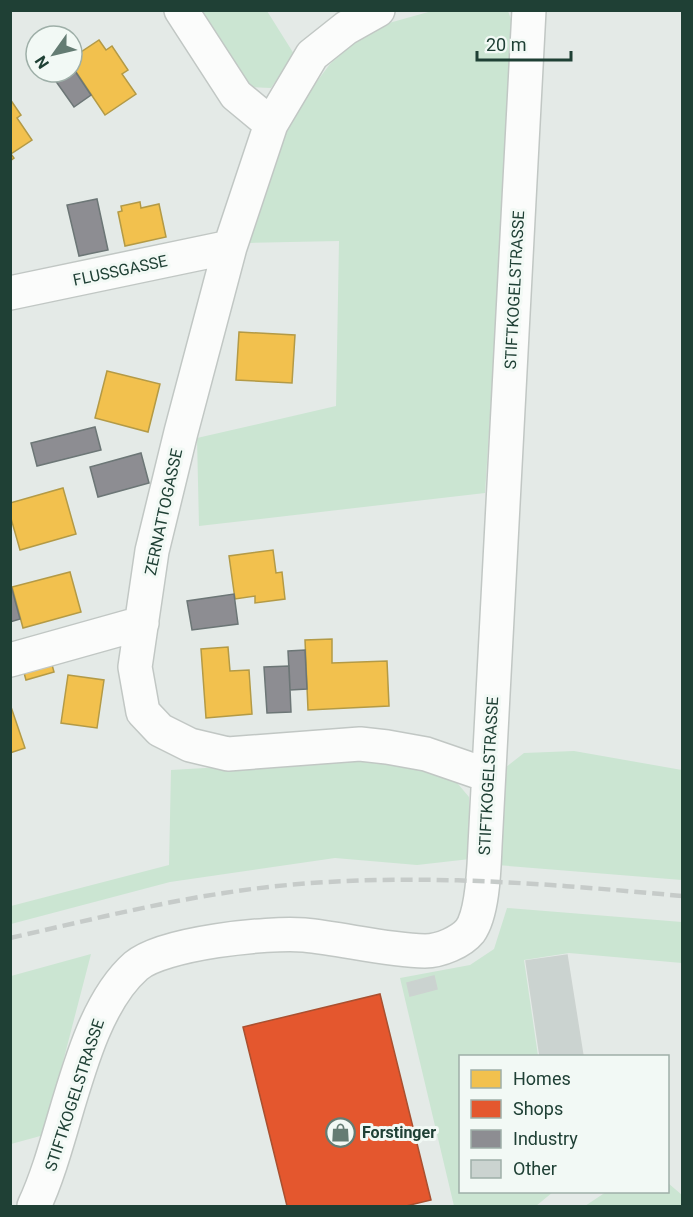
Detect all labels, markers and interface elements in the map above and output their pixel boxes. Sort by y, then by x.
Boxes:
north arrow [24,24,84,84]
scale bar [477,24,572,62]
text: 20 m [486,34,526,55]
text: N [31,52,53,72]
street label: STIFTKOGELSTRASSE [501,210,528,370]
street label: FLUSSGASSE [71,251,169,290]
street label: ZERNATTOGASSE [141,447,186,577]
street label: STIFTKOGELSTRASSE [475,696,502,856]
street label: STIFTKOGELSTRASSE [41,1017,108,1174]
legend [459,1055,669,1193]
text: Homes [513,1068,571,1089]
text: Shops [513,1098,563,1119]
shop icon: Forstinger [325,1116,357,1148]
place label: Forstinger [362,1123,436,1142]
text: Industry [513,1128,578,1149]
text: Other [513,1158,557,1179]

